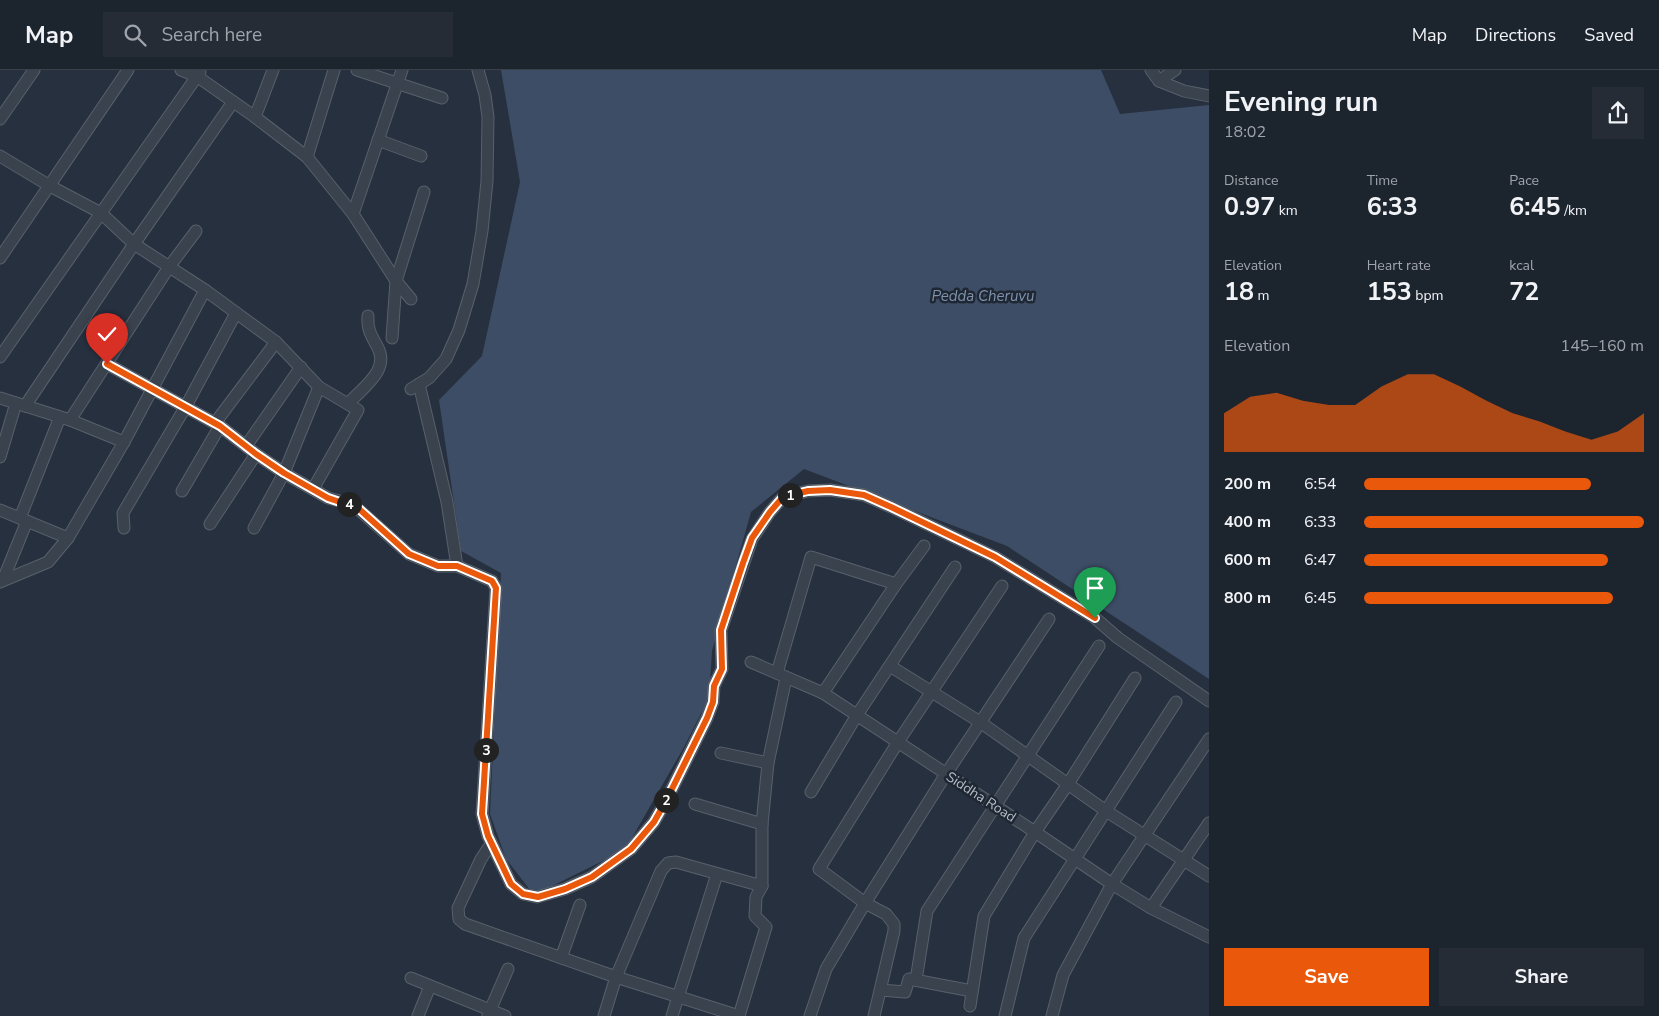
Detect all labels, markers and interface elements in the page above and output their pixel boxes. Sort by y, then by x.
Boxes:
search box [103,12,453,57]
text: Map [25,19,73,51]
icon: search [121,21,149,49]
text: Search here [161,22,262,48]
text: Map [1412,23,1447,47]
text: Directions [1475,23,1556,47]
text: Saved [1584,23,1634,47]
text: Evening run [1224,83,1378,121]
button: share [1592,87,1644,139]
text: 18:02 [1224,121,1266,143]
text: Distance [1224,171,1278,190]
text: Time [1367,171,1398,190]
text: Pace [1509,171,1539,190]
text: 0.97 [1224,190,1275,224]
text: 6:33 [1367,190,1418,224]
text: 6:45 [1509,190,1561,224]
text: km [1275,201,1298,220]
text: /km [1561,201,1587,220]
text: Elevation [1224,256,1282,275]
text: Heart rate [1367,256,1431,275]
text: kcal [1509,256,1534,275]
text: 18 [1224,275,1254,309]
text: 153 [1367,275,1412,309]
text: 72 [1509,275,1539,309]
water label: Pedda Cheruvu [932,286,1034,306]
text: m [1254,286,1270,305]
text: bpm [1412,286,1444,305]
pin [86,313,128,364]
icon: check [93,320,121,348]
text: Elevation [1224,335,1290,357]
text: 145–160 m [1561,335,1644,357]
text: 200 m [1224,473,1271,495]
text: 6:54 [1304,473,1336,495]
pin: 1 [778,482,802,508]
text: 1 [786,486,795,505]
pin: 4 [336,492,362,516]
text: 4 [345,495,354,514]
text: 400 m [1224,511,1271,533]
text: 6:33 [1304,511,1336,533]
text: 600 m [1224,549,1271,571]
text: 6:47 [1304,549,1336,571]
pin [1074,567,1116,618]
icon: arrive [1081,574,1109,602]
text: 800 m [1224,587,1271,609]
text: 6:45 [1304,587,1336,609]
pin: 3 [474,738,498,762]
text: 3 [482,741,491,760]
street label: Siddha Road [942,767,1020,827]
pin: 2 [654,788,678,812]
text: 2 [662,791,671,810]
button: Save [1224,948,1429,1006]
button: Share [1439,948,1644,1006]

